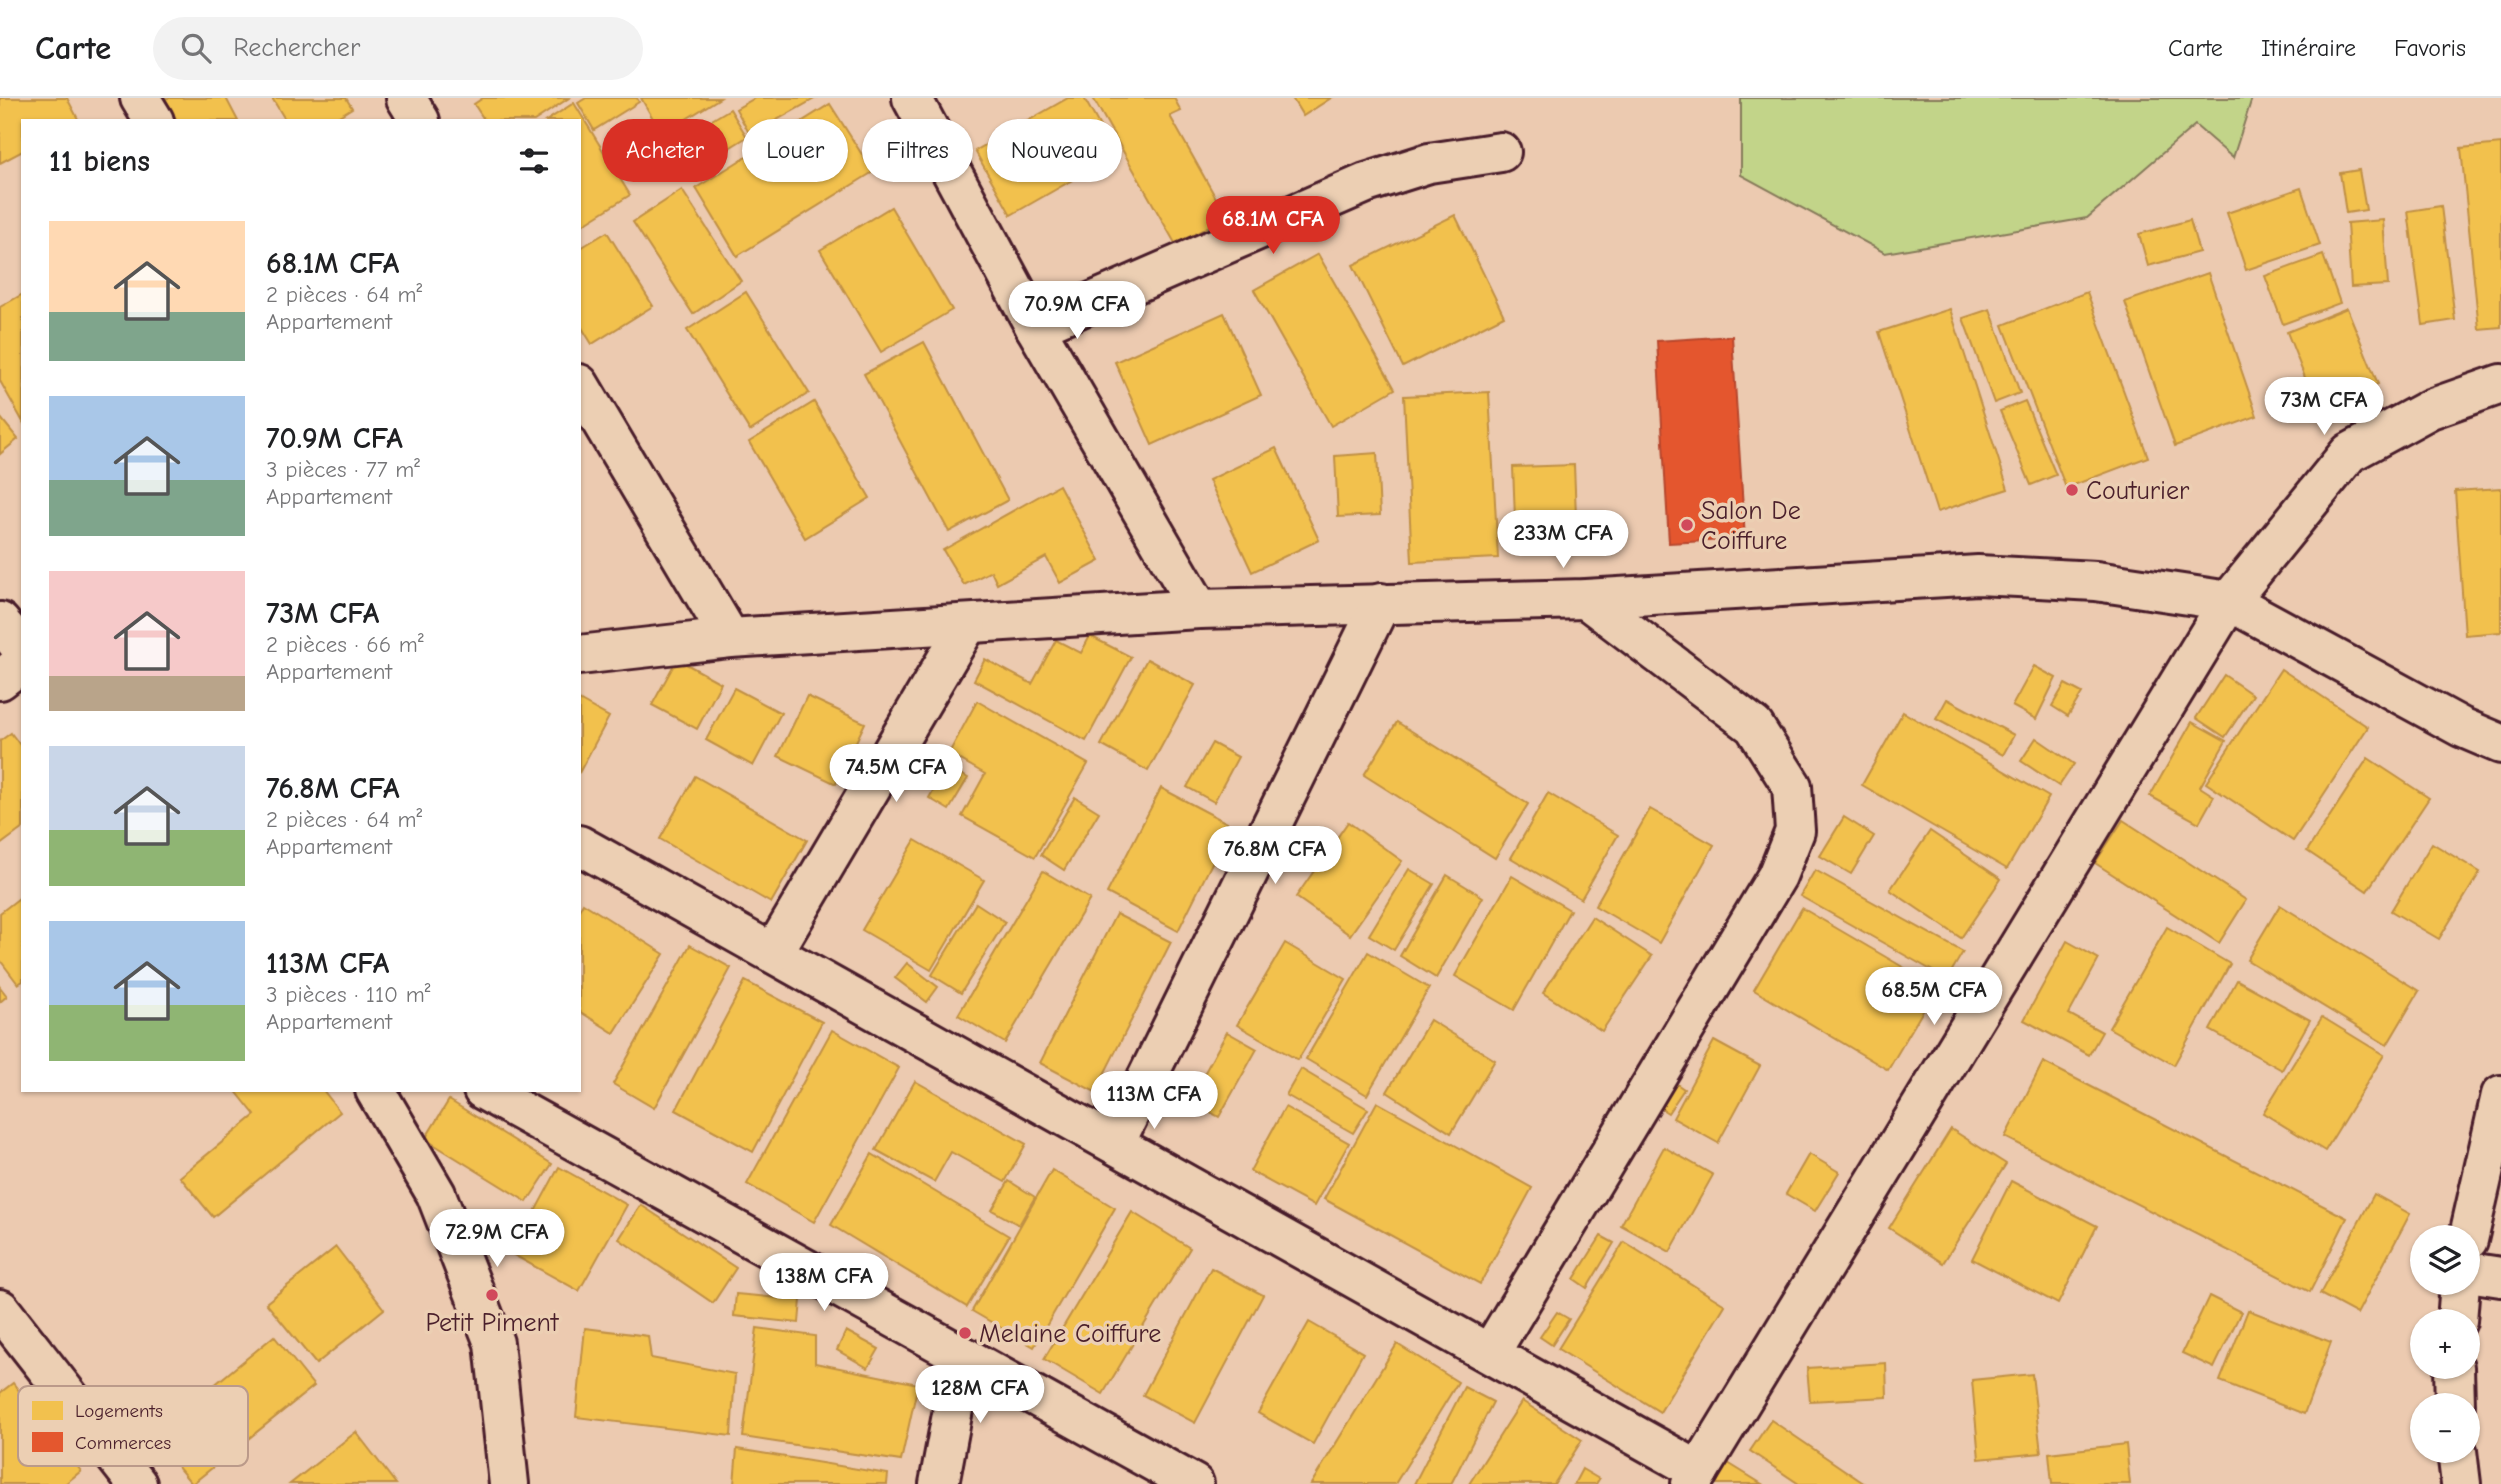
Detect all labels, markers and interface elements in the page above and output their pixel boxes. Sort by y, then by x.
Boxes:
search box [153,17,643,80]
text: Carte [35,29,111,67]
icon: search [177,29,215,67]
text: Rechercher [233,33,360,63]
text: Carte [2168,34,2223,62]
text: Itinéraire [2261,34,2356,62]
text: Favoris [2394,34,2466,62]
chip: Acheter [602,119,728,182]
chip: Louer [742,119,848,182]
chip: Filtres [862,119,973,182]
chip: Nouveau [987,119,1122,182]
icon: filters [515,142,553,180]
text: 11 biens [49,144,150,179]
pin: 68.1M CFA [1193,197,1353,256]
text: 68.1M CFA [1222,205,1324,232]
text: 68.1M CFA [266,246,399,281]
icon: home [105,249,189,333]
text: 2 pièces · 64 m² [266,281,422,308]
pin: 70.9M CFA [997,282,1157,341]
text: 70.9M CFA [1025,290,1129,317]
text: Appartement [266,308,392,335]
pin: 73M CFA [2259,378,2389,437]
text: 73M CFA [2281,386,2367,413]
text: 70.9M CFA [266,421,403,456]
icon: home [105,424,189,508]
text: 3 pièces · 77 m² [266,456,420,483]
place label: Couturier [2086,476,2190,506]
marker: Couturier [2064,482,2080,498]
text: Appartement [266,483,392,510]
place label: Salon De Coiffure [1701,496,1801,556]
pin: 233M CFA [1491,510,1635,570]
marker: Salon De Coiffure [1679,517,1695,533]
text: 233M CFA [1513,519,1613,546]
text: 73M CFA [266,596,379,631]
icon: home [105,599,189,683]
text: 2 pièces · 66 m² [266,631,424,658]
text: Appartement [266,658,392,685]
pin: 74.5M CFA [816,744,976,804]
text: 74.5M CFA [846,753,946,780]
text: 76.8M CFA [266,771,400,806]
icon: home [105,774,189,858]
text: 2 pièces · 64 m² [266,806,422,833]
pin: 76.8M CFA [1195,826,1355,886]
text: Appartement [266,833,392,860]
text: 76.8M CFA [1224,835,1326,862]
text: 113M CFA [266,946,389,981]
icon: home [105,949,189,1033]
pin: 68.5M CFA [1854,968,2014,1027]
text: 68.5M CFA [1881,976,1987,1003]
text: 3 pièces · 110 m² [266,981,431,1008]
text: Appartement [266,1008,392,1035]
pin: 113M CFA [1082,1072,1226,1131]
text: 113M CFA [1107,1080,1201,1107]
pin: 72.9M CFA [417,1210,577,1269]
text: 72.9M CFA [445,1218,549,1245]
map controls [2410,1225,2480,1463]
button: layers [2410,1225,2480,1295]
pin: 138M CFA [752,1254,896,1313]
text: 138M CFA [775,1262,873,1289]
marker: Petit Piment [484,1287,500,1303]
place label: Petit Piment [426,1308,560,1338]
button: + [2410,1309,2480,1379]
place label: Melaine Coiffure [979,1319,1161,1349]
marker: Melaine Coiffure [957,1325,973,1341]
pin: 128M CFA [908,1366,1052,1425]
text: 128M CFA [931,1374,1029,1401]
legend [18,1386,248,1466]
button: − [2410,1393,2480,1463]
text: Logements [75,1400,163,1422]
text: Commerces [75,1432,171,1454]

